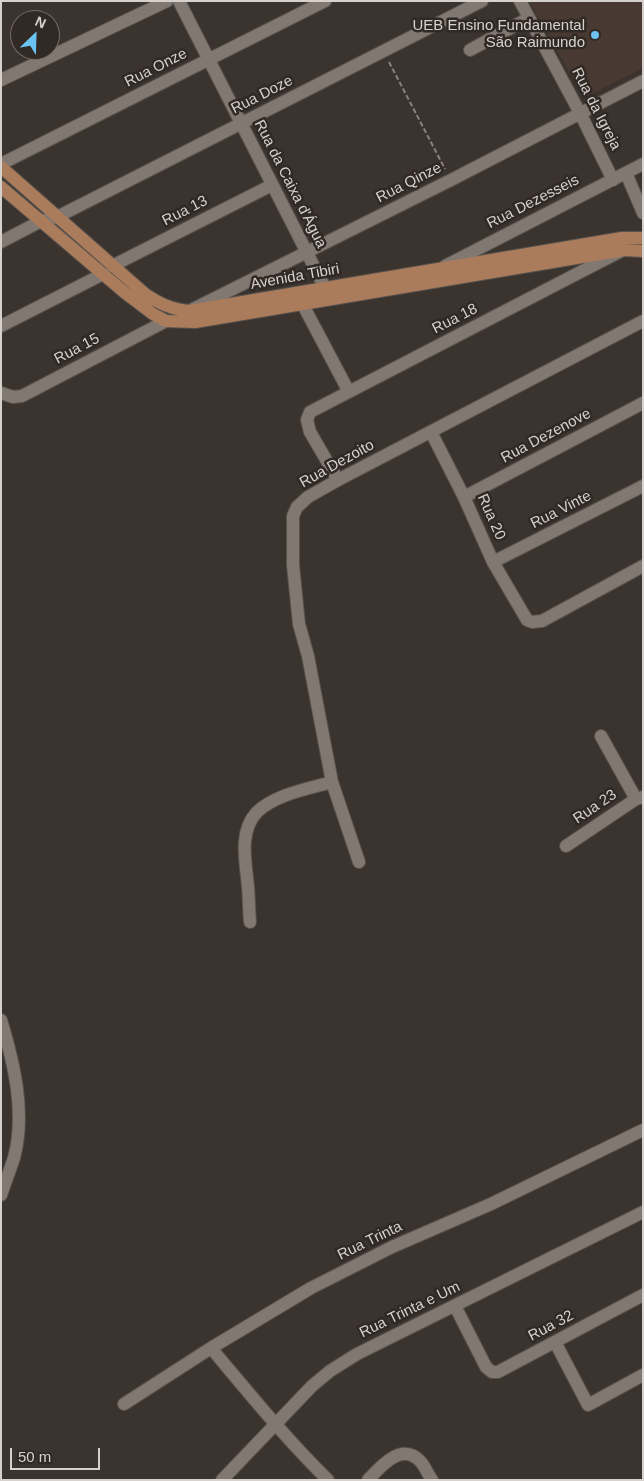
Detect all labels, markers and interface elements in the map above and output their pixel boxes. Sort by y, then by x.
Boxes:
north arrow [10,10,60,60]
text: N [33,13,49,32]
place label: UEB Ensino Fundamental São Raimundo [412,17,585,52]
marker: UEB Ensino Fundamental São Raimundo [589,29,601,41]
street label: Rua Onze [122,45,190,91]
street label: Rua da Igreja [568,65,624,153]
street label: Rua Doze [228,72,296,118]
street label: Rua da Caixa d'Água [250,117,330,251]
street label: Rua Qinze [373,159,445,207]
street label: Rua Dezesseis [484,171,582,233]
street label: Rua 13 [159,192,211,230]
street label: Avenida Tibiri [249,260,341,294]
street label: Rua 18 [429,300,481,338]
street label: Rua 15 [51,330,103,368]
street label: Rua Dezenove [498,405,594,467]
street label: Rua Dezoito [297,436,377,492]
street label: Rua Vinte [528,487,594,533]
street label: Rua 20 [473,491,509,543]
street label: Rua 23 [570,786,620,828]
street label: Rua Trinta [335,1218,405,1264]
street label: Rua Trinta e Um [357,1278,463,1342]
street label: Rua 32 [525,1307,577,1345]
scale bar [12,1438,102,1470]
text: 50 m [18,1448,51,1465]

